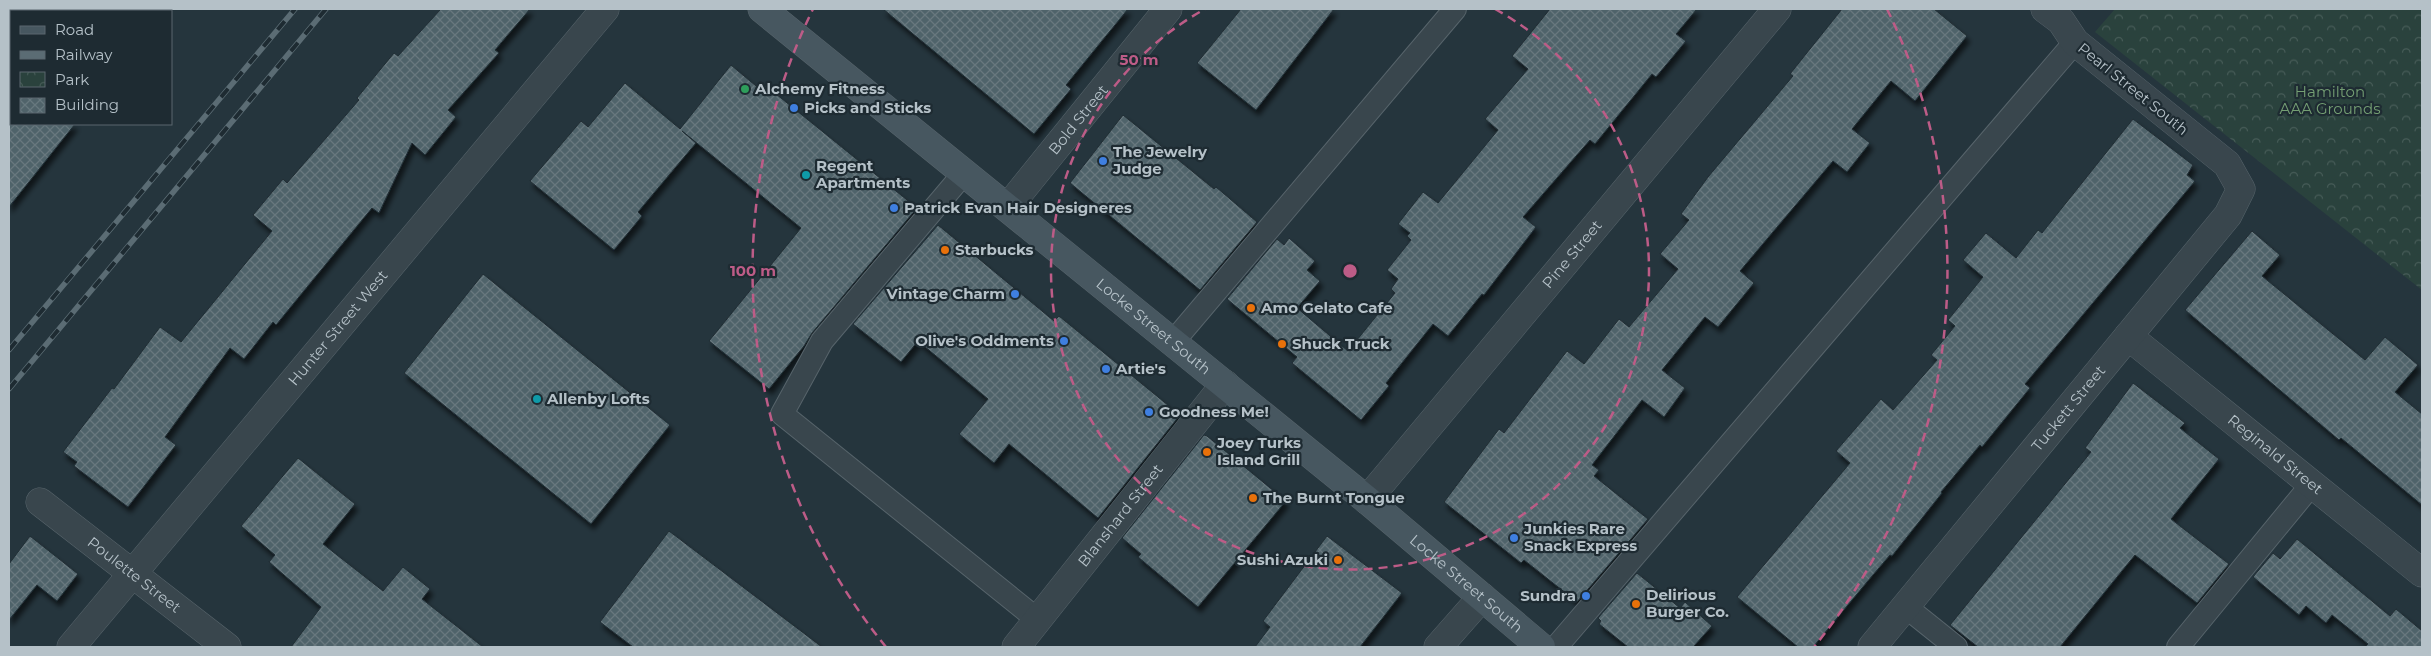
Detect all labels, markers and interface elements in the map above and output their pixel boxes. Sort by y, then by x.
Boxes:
legend [10,10,172,125]
text: Road [55,20,94,39]
street label: Pearl Street South [2074,38,2192,139]
text: Railway [55,45,113,64]
text: 50 m [1119,50,1159,69]
text: Park [55,70,89,89]
place label: Alchemy Fitness [754,79,885,98]
street label: Bold Street [1044,81,1112,158]
park label: Hamilton AAA Grounds [2280,82,2381,118]
marker: Alchemy Fitness [739,83,751,95]
text: Building [55,95,119,114]
place label: Picks and Sticks [804,98,931,117]
marker: Picks and Sticks [788,102,800,114]
place label: The Jewelry Judge [1112,142,1208,178]
marker: The Jewelry Judge [1097,155,1109,167]
place label: Regent Apartments [815,156,910,192]
marker: Regent Apartments [800,169,812,181]
place label: Patrick Evan Hair Designeres [904,198,1132,217]
marker: Patrick Evan Hair Designeres [888,202,900,214]
street label: Pine Street [1538,216,1606,292]
place label: Starbucks [955,240,1034,259]
marker: Starbucks [939,244,951,256]
text: 100 m [730,261,776,280]
centre of rings [1341,262,1359,280]
street label: Hunter Street West [284,266,391,389]
street label: Locke Street South [1092,274,1215,378]
place label: Vintage Charm [886,284,1005,303]
marker: Vintage Charm [1009,288,1021,300]
place label: Amo Gelato Cafe [1260,298,1393,317]
marker: Amo Gelato Cafe [1245,302,1257,314]
place label: Olive's Oddments [915,331,1054,350]
place label: Shuck Truck [1292,334,1390,353]
marker: Olive's Oddments [1058,335,1070,347]
marker: Shuck Truck [1276,338,1288,350]
place label: Artie's [1115,359,1166,378]
street label: Tuckett Street [2027,361,2109,455]
marker: Artie's [1100,363,1112,375]
place label: Allenby Lofts [546,389,650,408]
marker: Allenby Lofts [531,393,543,405]
place label: Goodness Me! [1159,402,1269,421]
marker: Goodness Me! [1143,406,1155,418]
street label: Reginald Street [2224,410,2327,498]
place label: Joey Turks Island Grill [1216,433,1301,469]
marker: Joey Turks Island Grill [1201,446,1213,458]
street label: Blanshard Street [1073,460,1167,570]
place label: The Burnt Tongue [1263,488,1405,507]
marker: The Burnt Tongue [1247,492,1259,504]
place label: Junkies Rare Snack Express [1523,519,1637,555]
street label: Locke Street South [1406,530,1527,637]
street label: Poulette Street [84,532,185,617]
marker: Junkies Rare Snack Express [1508,532,1520,544]
place label: Sushi Azuki [1237,550,1328,569]
marker: Sushi Azuki [1332,554,1344,566]
place label: Delirious Burger Co. [1646,585,1729,621]
place label: Sundra [1520,586,1576,605]
marker: Sundra [1580,590,1592,602]
marker: Delirious Burger Co. [1630,598,1642,610]

